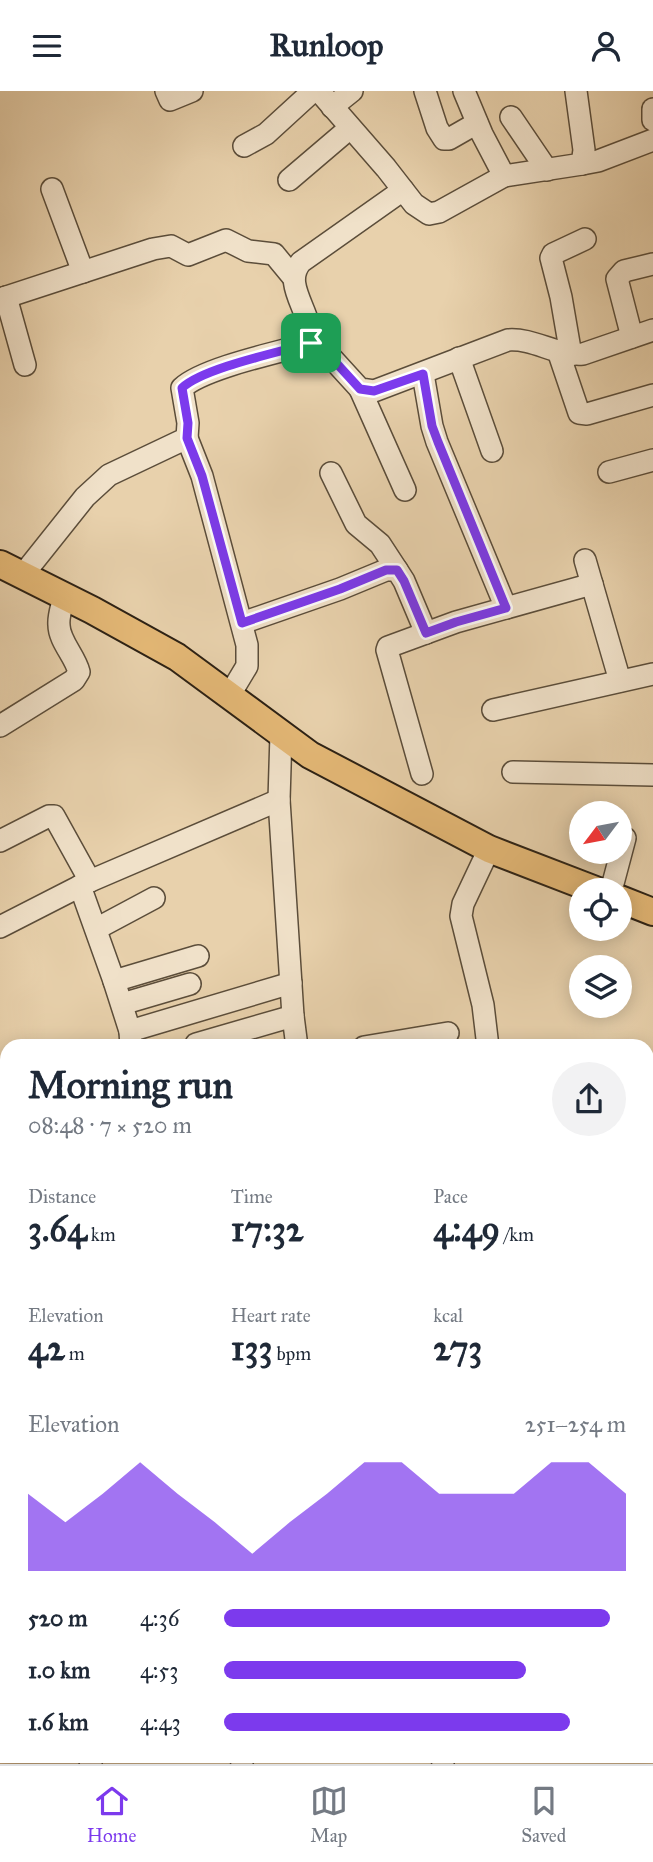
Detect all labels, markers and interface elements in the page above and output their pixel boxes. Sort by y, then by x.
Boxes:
text: Runloop [270,26,383,65]
icon: menu [28,27,66,65]
icon: person [587,27,625,65]
pin [281,313,341,373]
icon: arrive [292,324,330,362]
north arrow [569,801,632,865]
map controls [569,801,632,1018]
button: locate [569,878,632,941]
button: layers [569,955,632,1018]
text: Morning run [28,1062,233,1108]
button: share [552,1062,626,1136]
text: 08:48 · 7 × 520 m [28,1111,192,1139]
text: Distance [28,1185,96,1208]
text: Time [231,1185,273,1208]
text: Pace [433,1185,468,1208]
text: 3.64 [28,1208,87,1251]
text: 17:32 [231,1208,303,1251]
text: 4:49 [433,1208,500,1251]
text: km [87,1223,116,1246]
text: /km [500,1223,534,1246]
text: Elevation [28,1304,103,1327]
text: Heart rate [231,1304,311,1327]
text: kcal [433,1304,463,1327]
text: 42 [28,1327,65,1370]
text: 133 [231,1327,272,1370]
text: 273 [433,1327,482,1370]
text: m [65,1342,85,1365]
text: bpm [272,1342,311,1365]
text: Elevation [28,1410,119,1438]
text: 251–254 m [525,1410,626,1438]
text: 520 m [28,1604,88,1632]
text: 4:36 [140,1604,180,1632]
text: 1.0 km [28,1656,90,1684]
text: 4:53 [140,1656,179,1684]
text: 1.6 km [28,1708,89,1736]
text: 4:43 [140,1708,181,1736]
tab: Home [87,1782,136,1847]
tab: Map [310,1782,348,1847]
tab: Saved [521,1782,566,1847]

